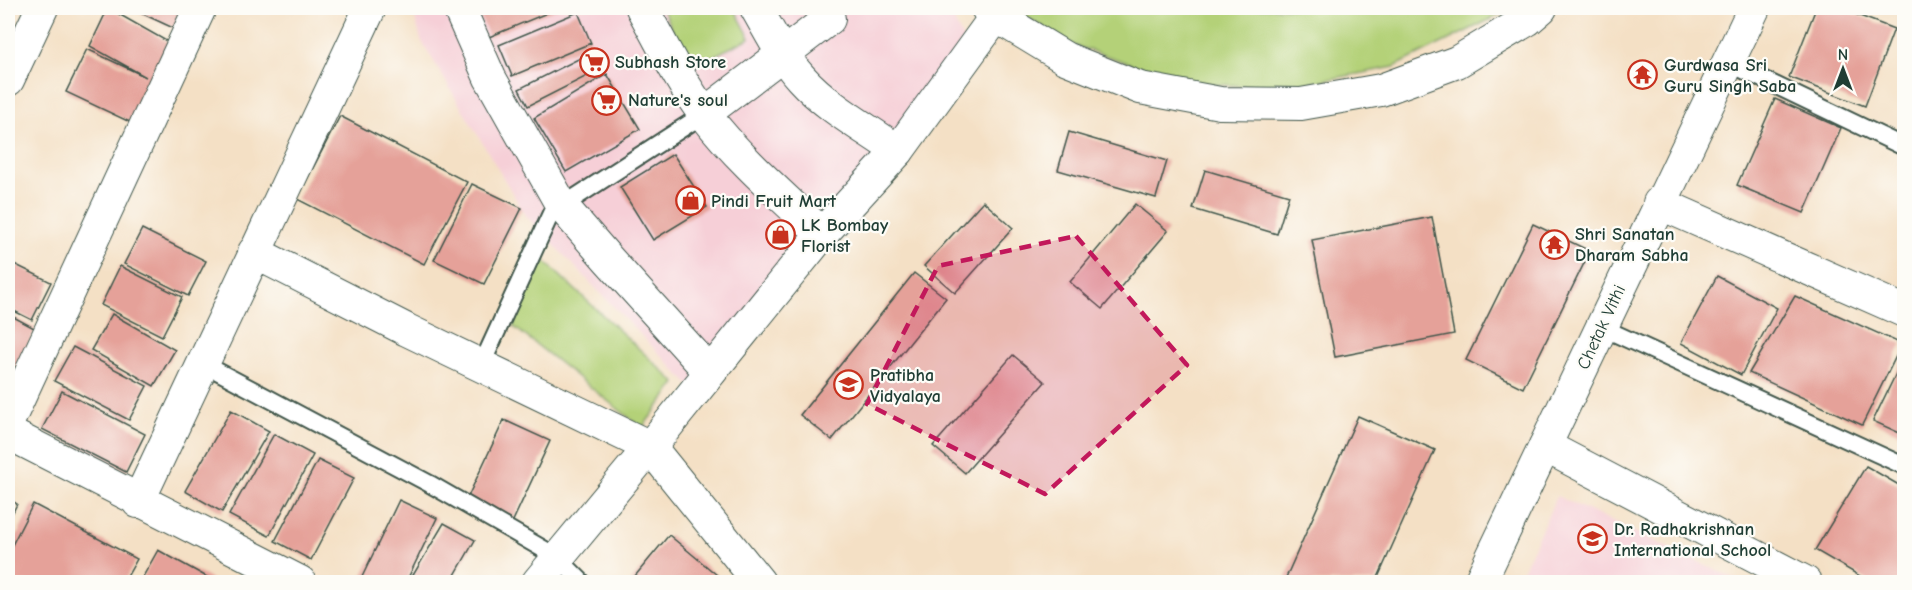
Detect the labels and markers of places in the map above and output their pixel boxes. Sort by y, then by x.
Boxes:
supermarket icon: Subhash Store [578,46,610,78]
place label: Subhash Store [615,52,726,73]
place label: Gurdwasa Sri Guru Singh Saba [1664,55,1796,97]
temple icon: Gurdwasa Sri Guru Singh Saba [1627,59,1659,91]
supermarket icon: Nature's soul [591,84,623,116]
place label: Nature's soul [628,90,728,111]
shop icon: Pindi Fruit Mart [674,185,706,217]
place label: Pindi Fruit Mart [711,191,837,212]
place label: LK Bombay Florist [801,215,889,257]
shop icon: LK Bombay Florist [764,219,796,251]
place label: Shri Sanatan Dharam Sabha [1575,224,1689,266]
temple icon: Shri Sanatan Dharam Sabha [1538,228,1570,260]
place label: Pratibha Vidyalaya [870,365,941,407]
school or university icon: Pratibha Vidyalaya [833,369,865,401]
place label: Dr. Radhakrishnan International School [1614,519,1771,561]
school or university icon: Dr. Radhakrishnan International School [1577,523,1609,555]

